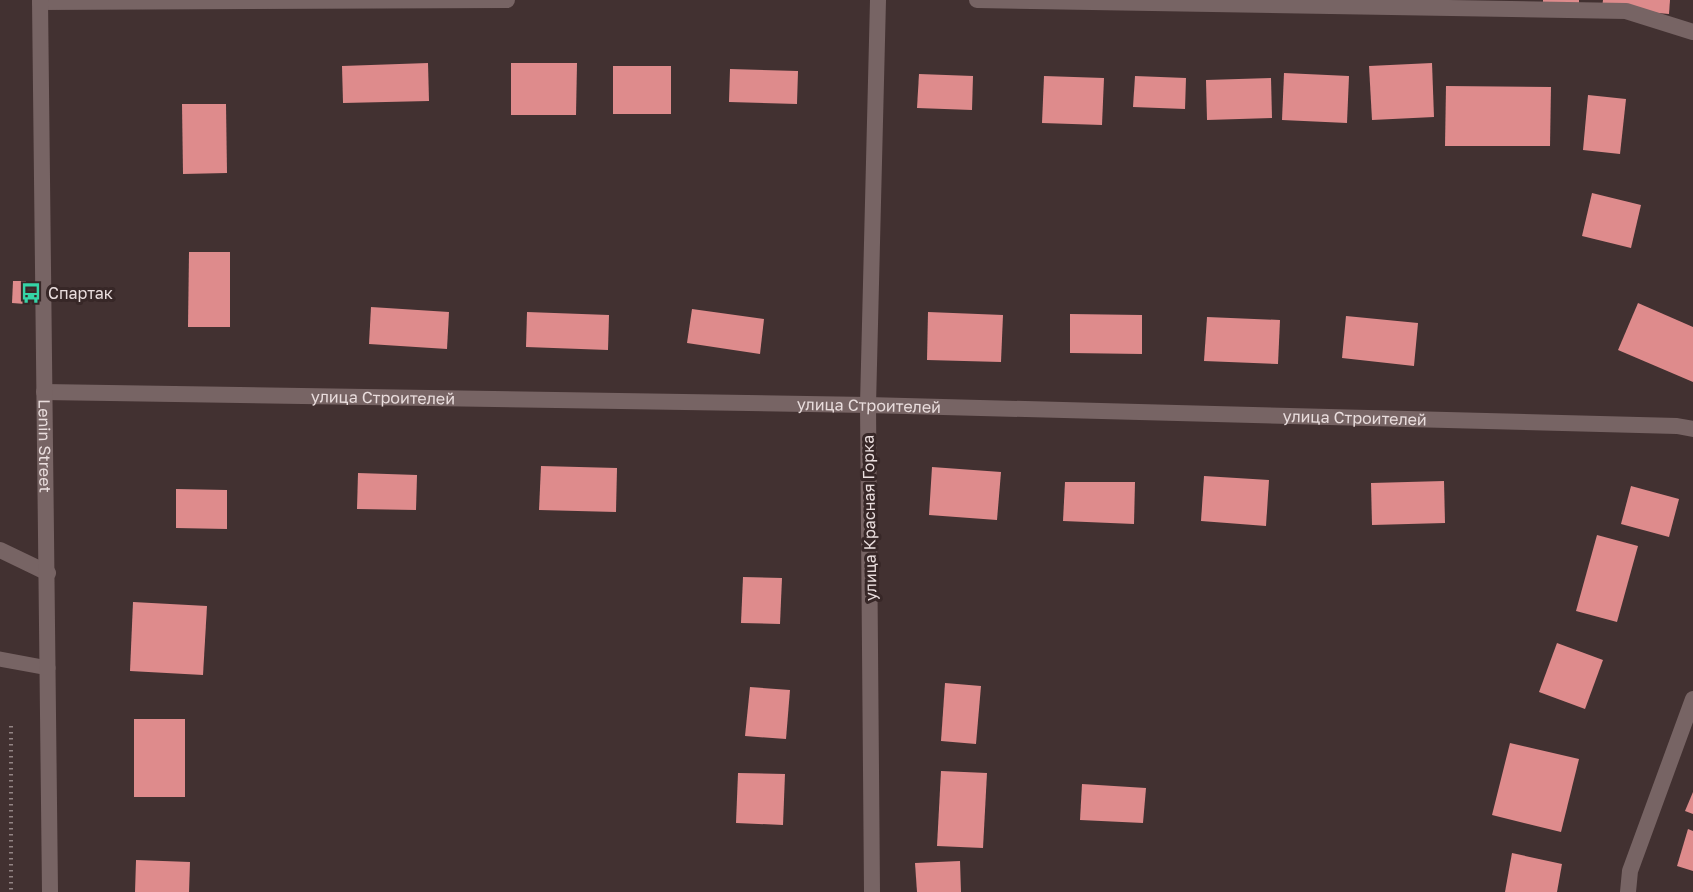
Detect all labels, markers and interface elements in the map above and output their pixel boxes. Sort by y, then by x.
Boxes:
bus stop icon: Спартак [19,281,43,305]
place label: Спартак [48,283,113,303]
street label: улица Строителей [311,386,455,408]
street label: улица Строителей [797,394,941,417]
street label: Lenin Street [34,399,56,493]
street label: улица Строителей [1282,406,1427,430]
street label: улица Красная Горка [858,435,880,601]

